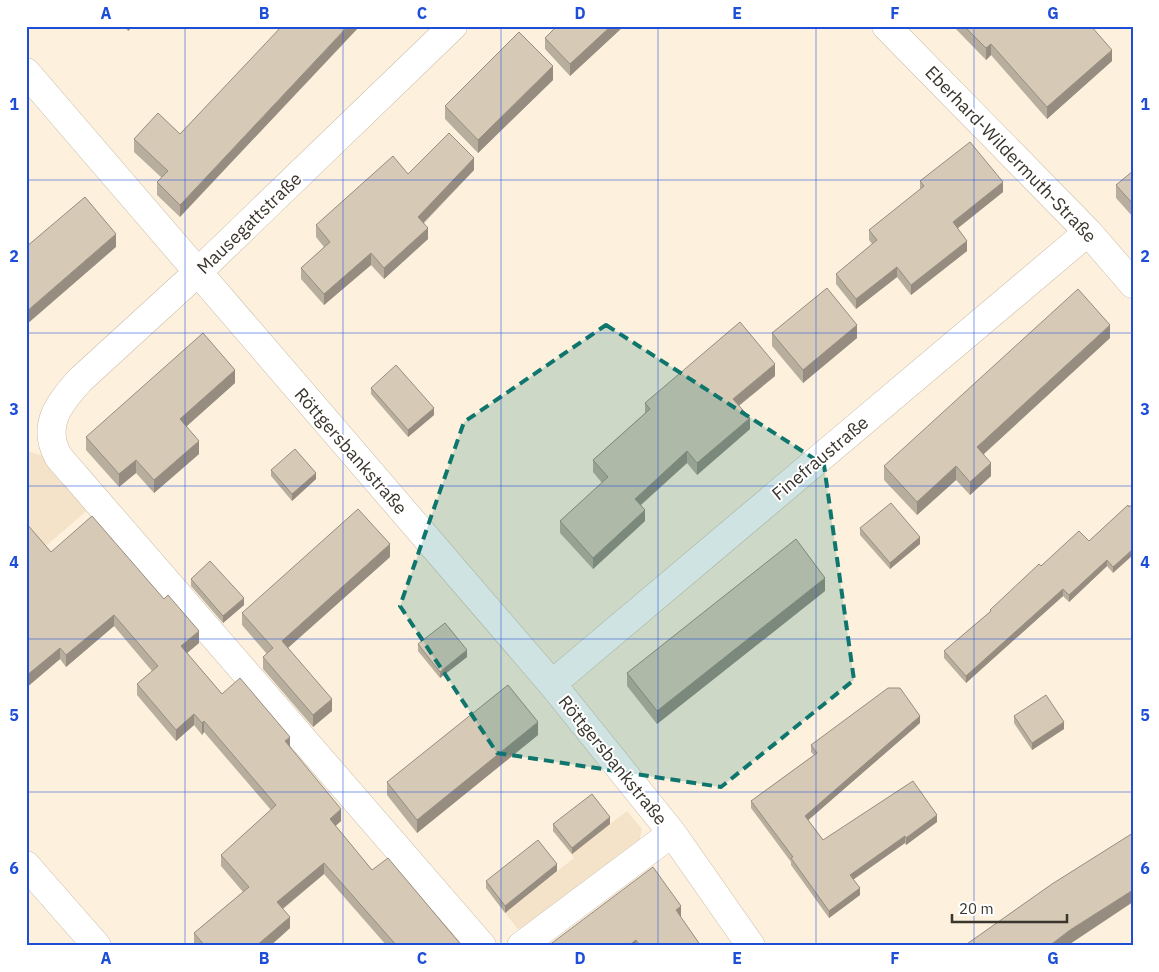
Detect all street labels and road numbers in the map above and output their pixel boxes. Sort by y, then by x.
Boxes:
street label: Eberhard-Wildermuth-Straße [920,61,1102,247]
street label: Mausegattstraße [192,167,306,279]
street label: Röttgersbankstraße [290,383,412,519]
street label: Finefraustraße [767,411,873,505]
street label: Röttgersbankstraße [554,690,672,830]

